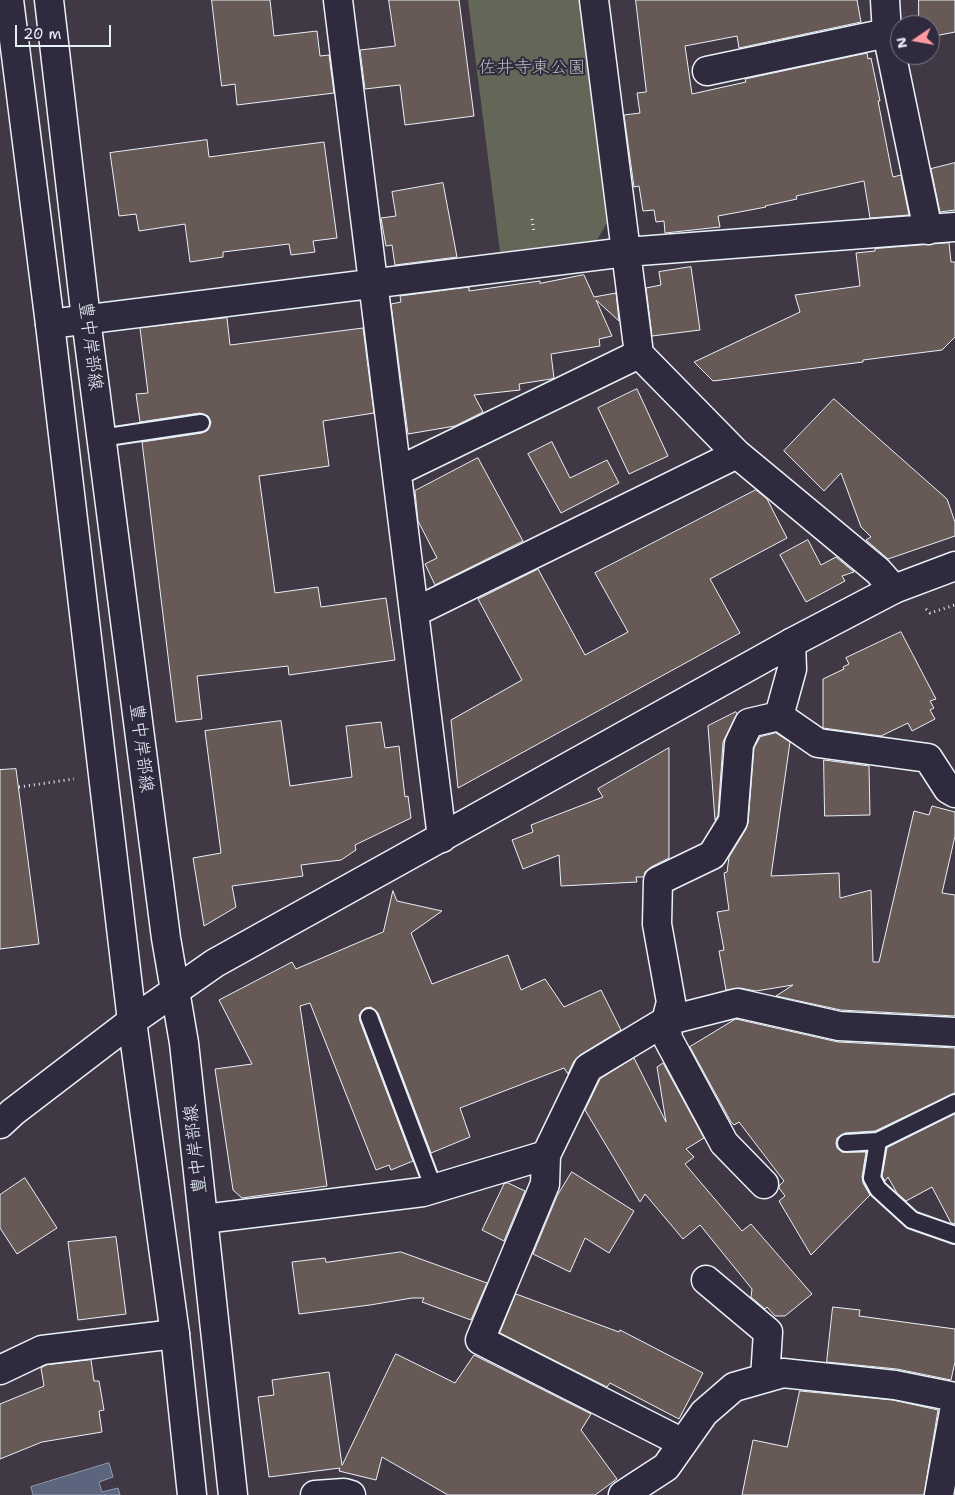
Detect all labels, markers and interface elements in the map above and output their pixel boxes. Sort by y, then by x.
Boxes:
scale bar [18,15,114,47]
north arrow [890,15,940,65]
text: 20 m [23,24,62,44]
text: N [891,36,911,50]
park label: 佐井寺東公園 [478,57,586,79]
street label: 豊中岸部線 [74,300,106,392]
street label: 豊中岸部線 [125,702,157,794]
street label: 豊中岸部線 [181,1103,211,1195]

